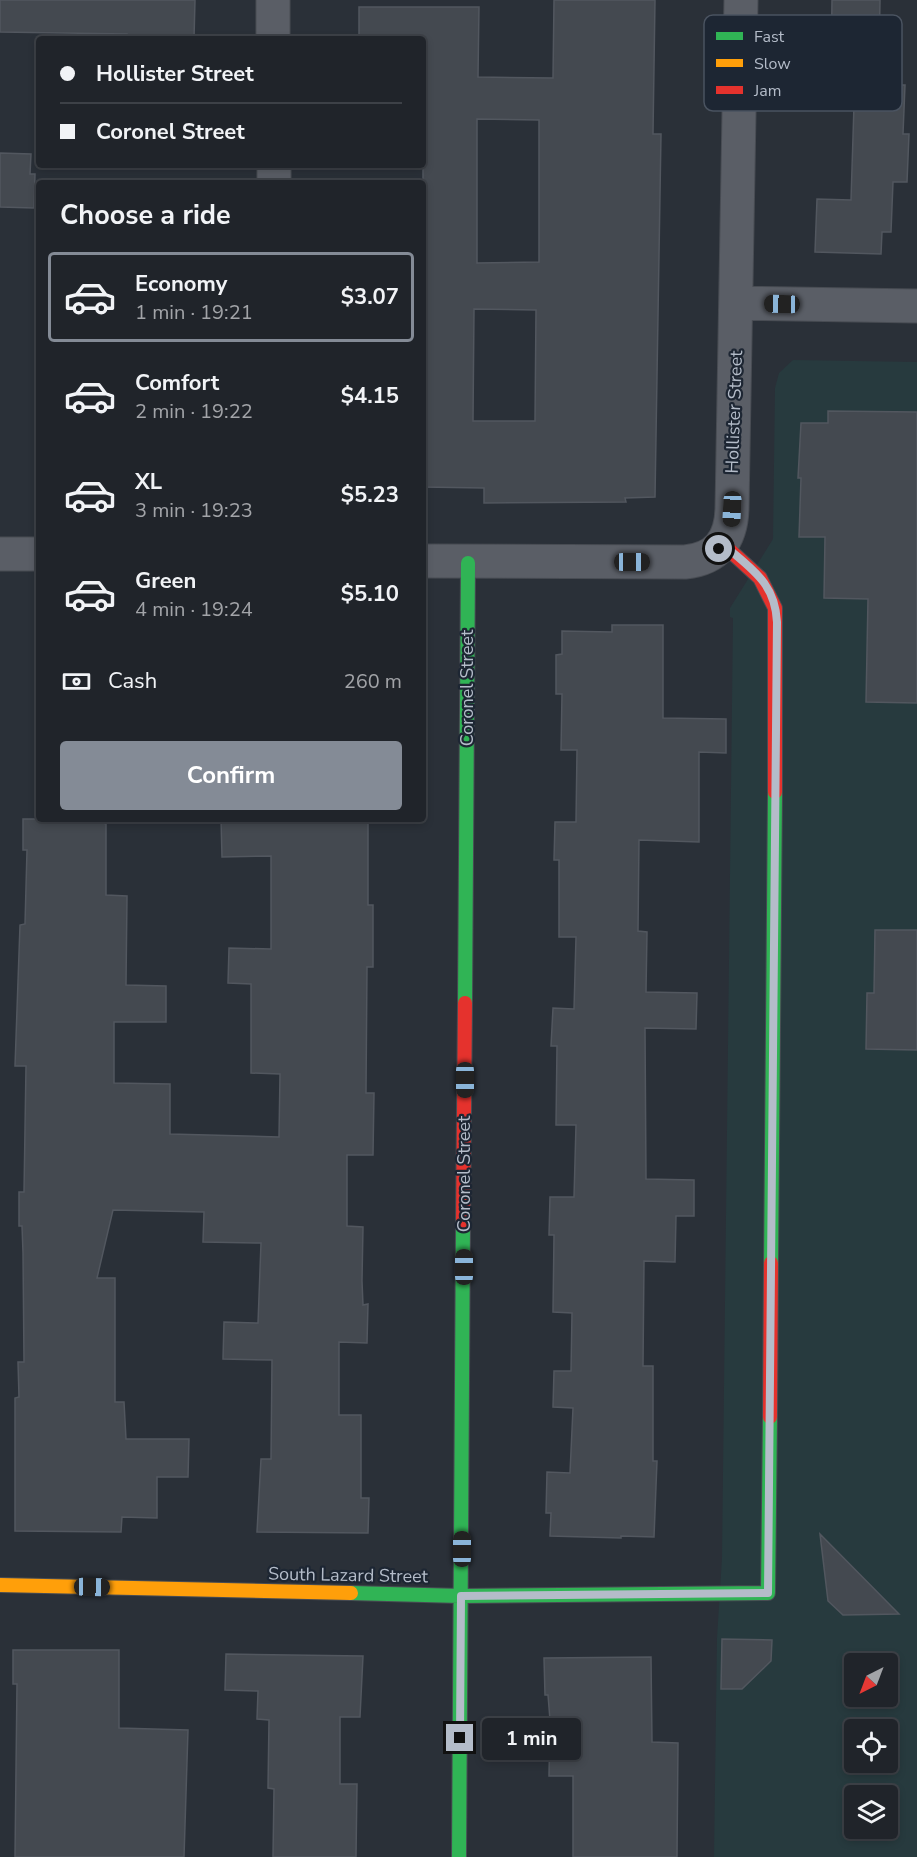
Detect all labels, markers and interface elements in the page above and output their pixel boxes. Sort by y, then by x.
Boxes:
legend [704,15,902,111]
text: Fast [754,26,785,48]
text: Slow [754,53,791,75]
text: Hollister Street [96,59,254,89]
text: Jam [753,80,781,102]
text: Coronel Street [96,117,245,147]
text: Choose a ride [60,197,231,234]
text: Economy [135,269,227,299]
icon: car [63,270,117,324]
text: $3.07 [341,282,399,312]
car [764,295,800,313]
text: 1 min · 19:21 [135,299,253,326]
street label: Hollister Street [720,349,748,474]
text: Comfort [135,368,219,398]
icon: car [63,369,117,423]
text: $4.15 [341,381,399,411]
text: 2 min · 19:22 [135,398,253,425]
text: XL [135,467,162,497]
icon: car [63,468,117,522]
text: $5.23 [341,480,399,510]
car [722,491,742,527]
text: 3 min · 19:23 [135,497,253,524]
route start [705,535,732,562]
car [614,553,650,571]
text: Green [135,566,196,596]
icon: car [63,567,117,621]
text: $5.10 [341,579,399,609]
text: 4 min · 19:24 [135,596,253,623]
street label: Coronel Street [455,629,479,746]
icon: cash [60,665,93,698]
text: Cash [108,666,157,696]
text: 260 m [344,668,402,695]
button: Confirm [60,741,402,810]
car [456,1062,474,1098]
street label: Coronel Street [452,1115,476,1232]
car [455,1249,473,1285]
car [453,1531,471,1567]
street label: South Lazard Street [268,1562,429,1588]
car [74,1578,110,1596]
north arrow [844,1653,898,1707]
map controls [844,1653,898,1839]
callout: 1 min [481,1717,580,1759]
button: locate [844,1719,898,1773]
route end [446,1724,473,1751]
text: 1 min [506,1725,557,1752]
button: layers [844,1785,898,1839]

